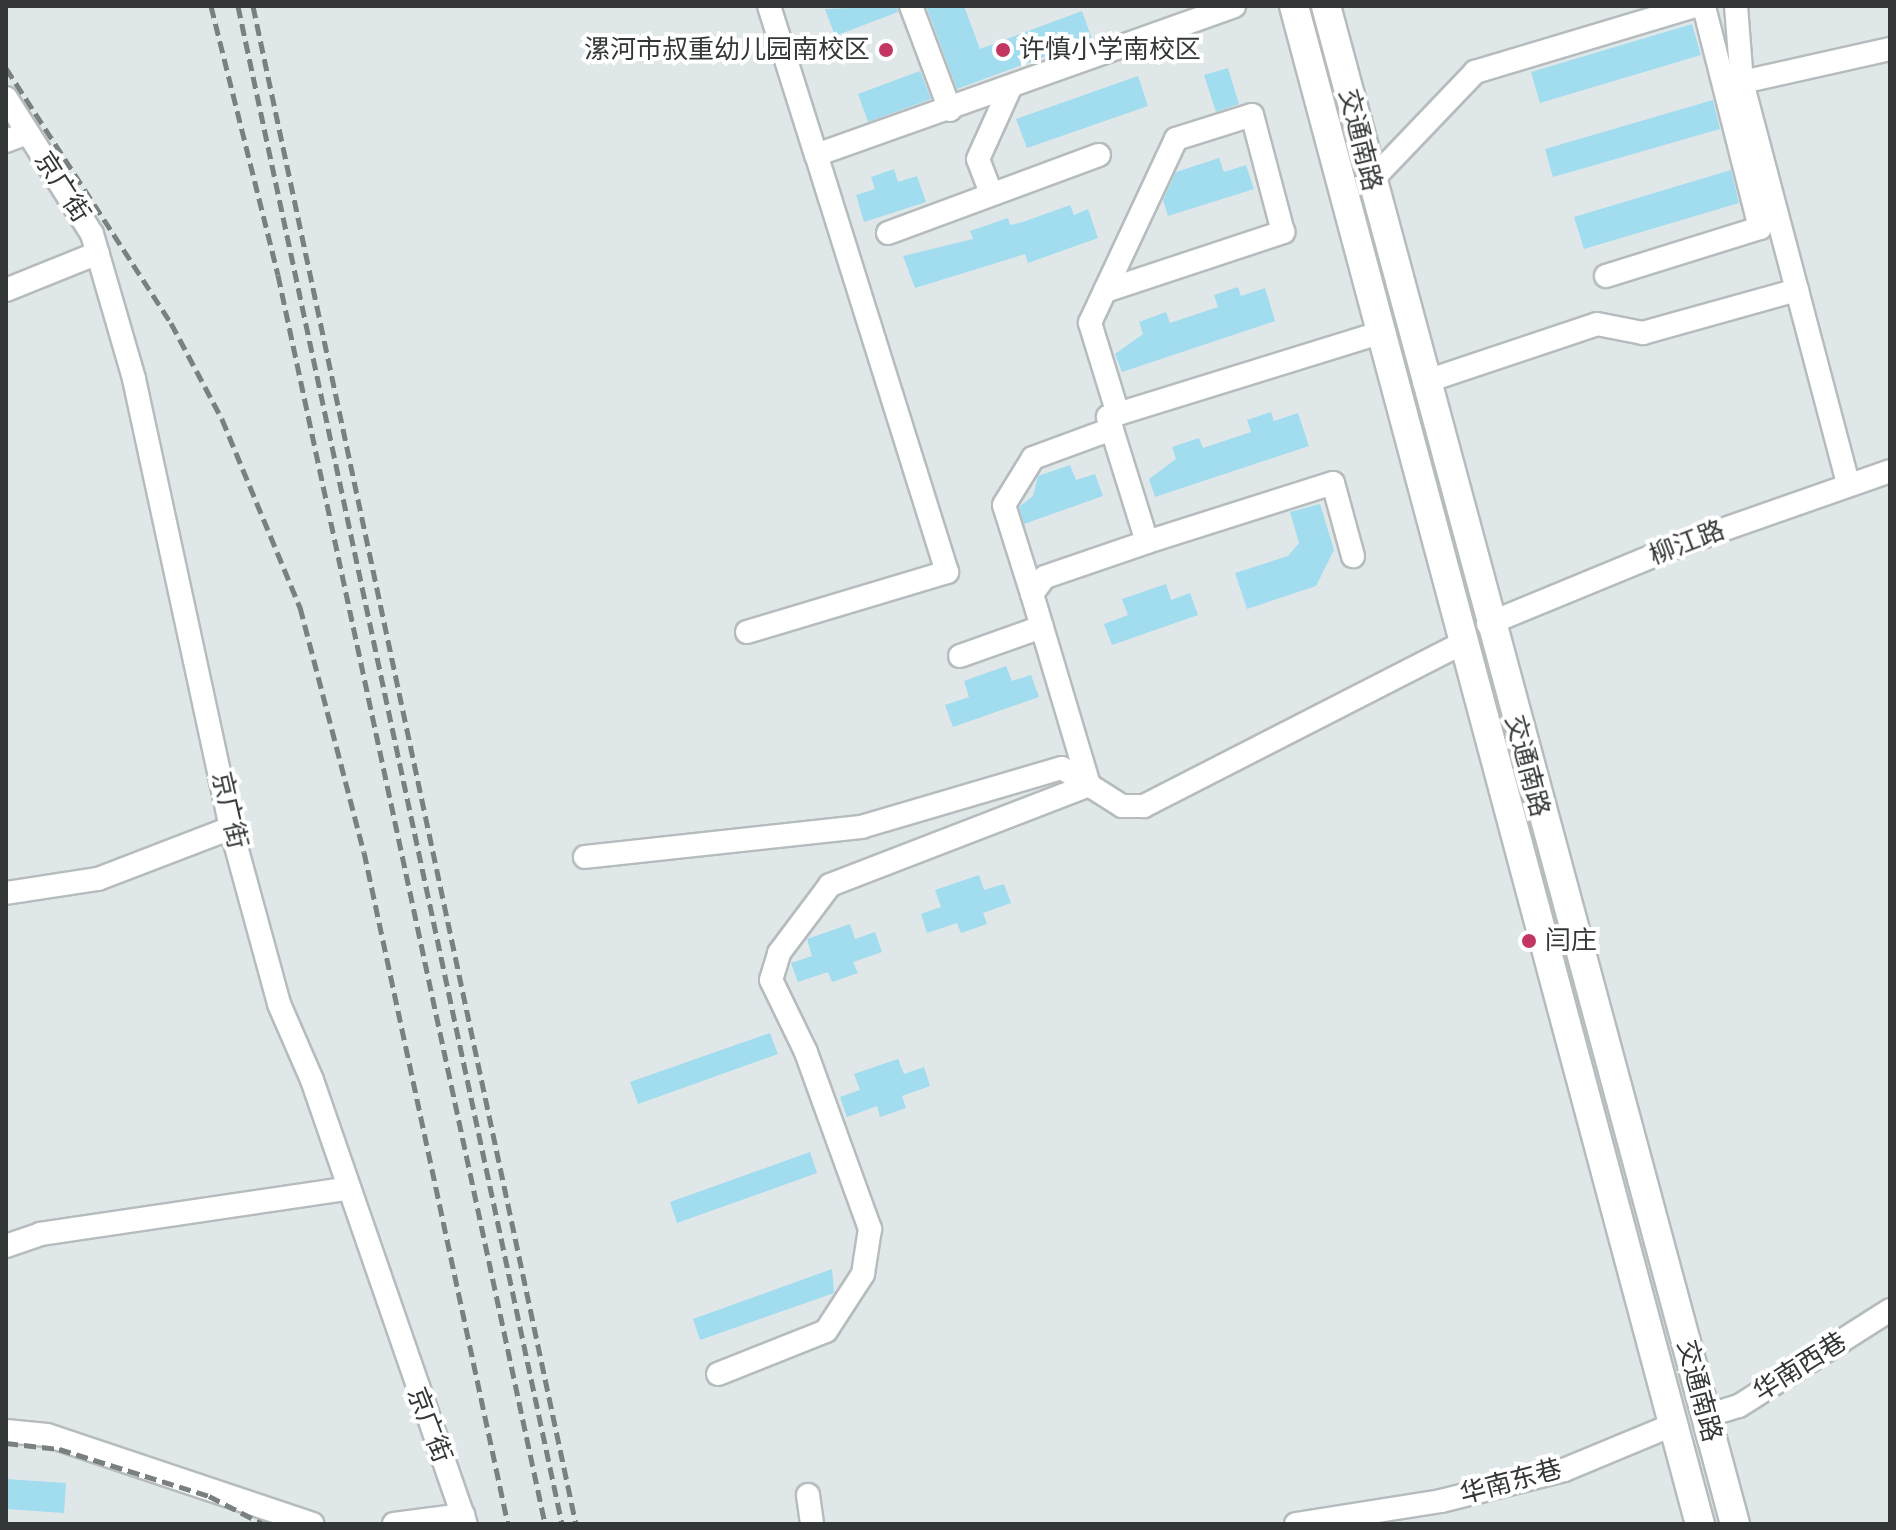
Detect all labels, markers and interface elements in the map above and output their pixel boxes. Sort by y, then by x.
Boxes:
place label: 漯河市叔重幼儿园南校区 [584,34,870,66]
place label: 许慎小学南校区 [1019,34,1201,66]
marker: 漯河市叔重幼儿园南校区 [877,41,895,59]
marker: 许慎小学南校区 [994,41,1012,59]
street label: 交通南路 [1332,86,1388,194]
street label: 京广街 [28,146,96,228]
street label: 柳江路 [1645,514,1729,572]
street label: 交通南路 [1498,712,1556,820]
street label: 京广街 [205,768,253,852]
place label: 闫庄 [1545,925,1597,957]
marker: 闫庄 [1520,932,1538,950]
street label: 华南西巷 [1748,1326,1852,1408]
street label: 交通南路 [1670,1337,1728,1445]
street label: 京广街 [400,1383,458,1467]
street label: 华南东巷 [1457,1453,1565,1511]

